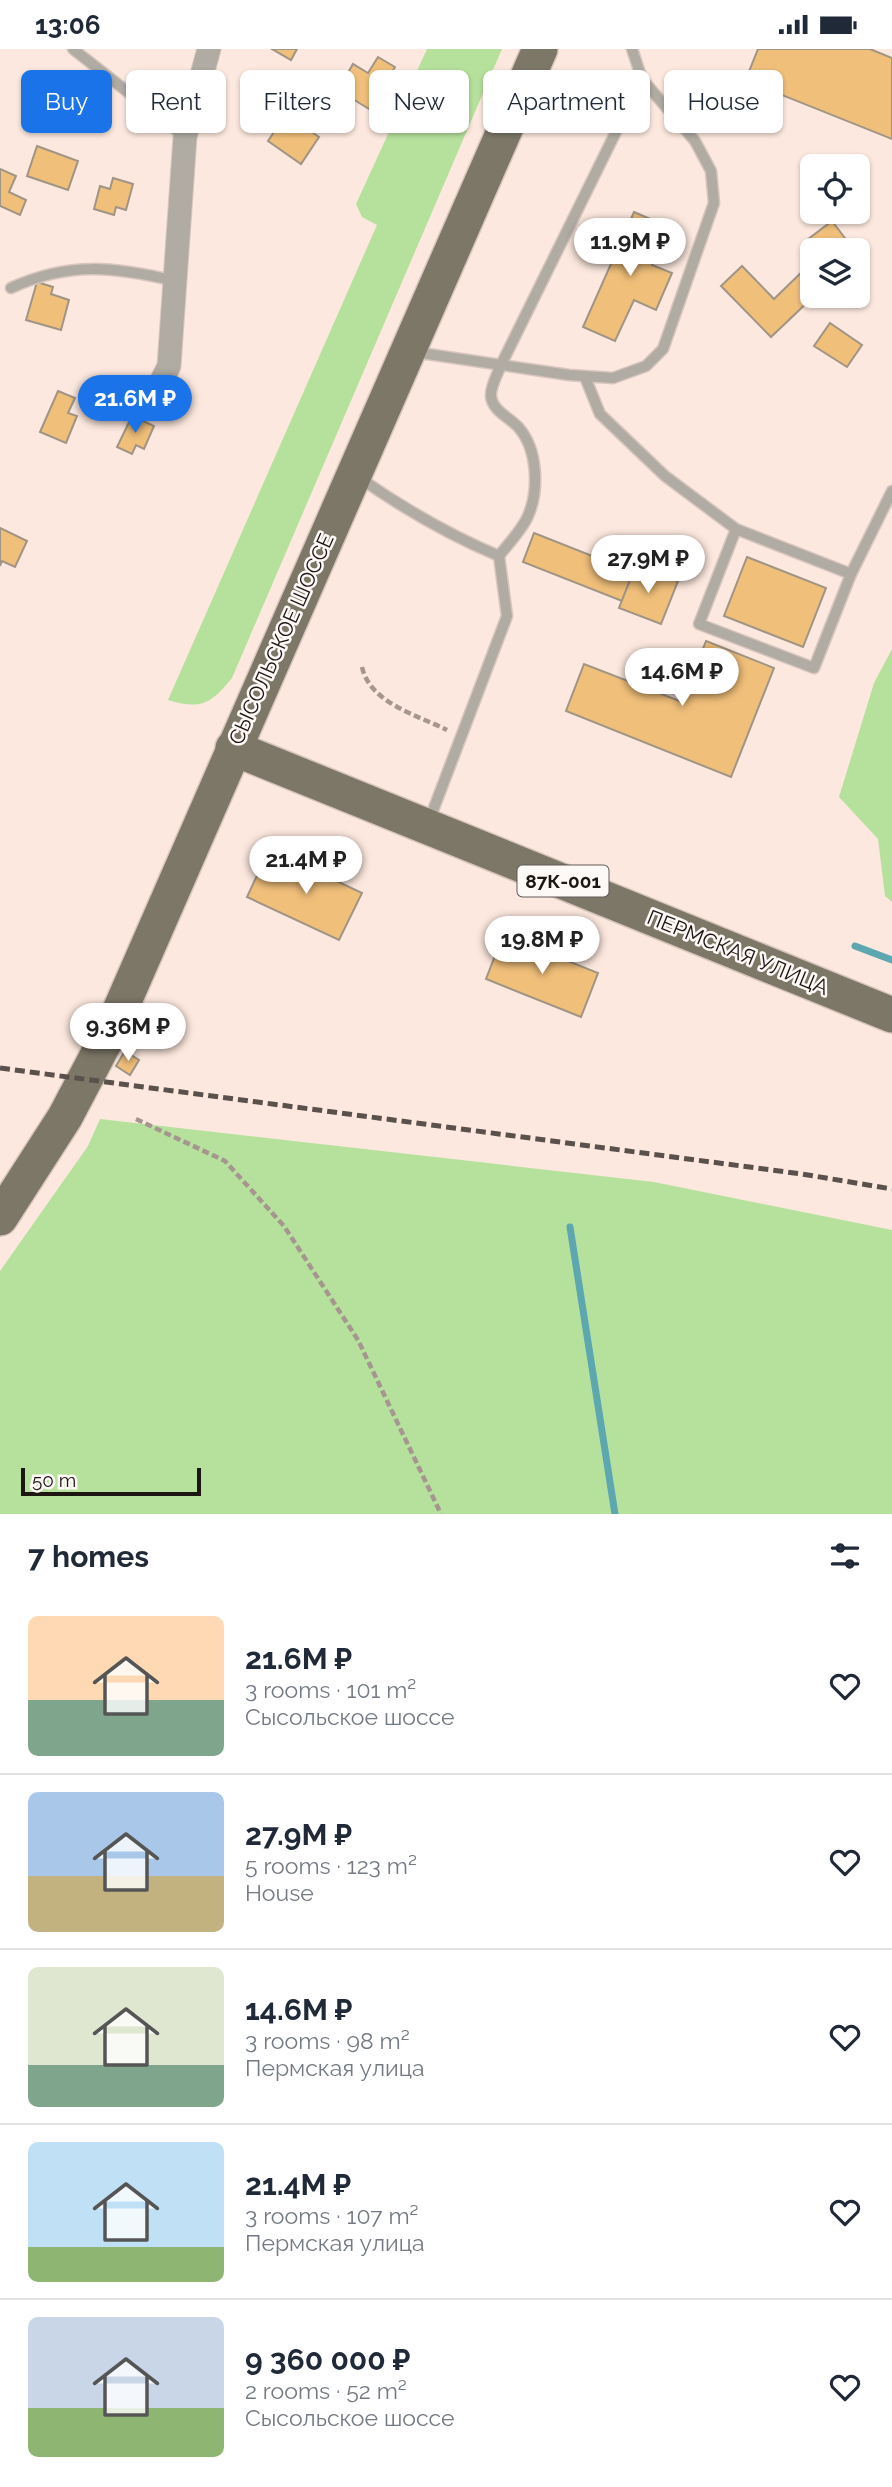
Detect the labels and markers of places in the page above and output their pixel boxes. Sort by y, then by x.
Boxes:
pin: 11.9M ₽ [565,219,695,278]
pin: 21.6M ₽ [70,375,200,435]
pin: 27.9M ₽ [583,535,713,595]
pin: 14.6M ₽ [617,649,747,708]
pin: 21.4M ₽ [241,837,371,896]
pin: 19.8M ₽ [477,916,607,976]
pin: 9.36M ₽ [63,1003,193,1063]

